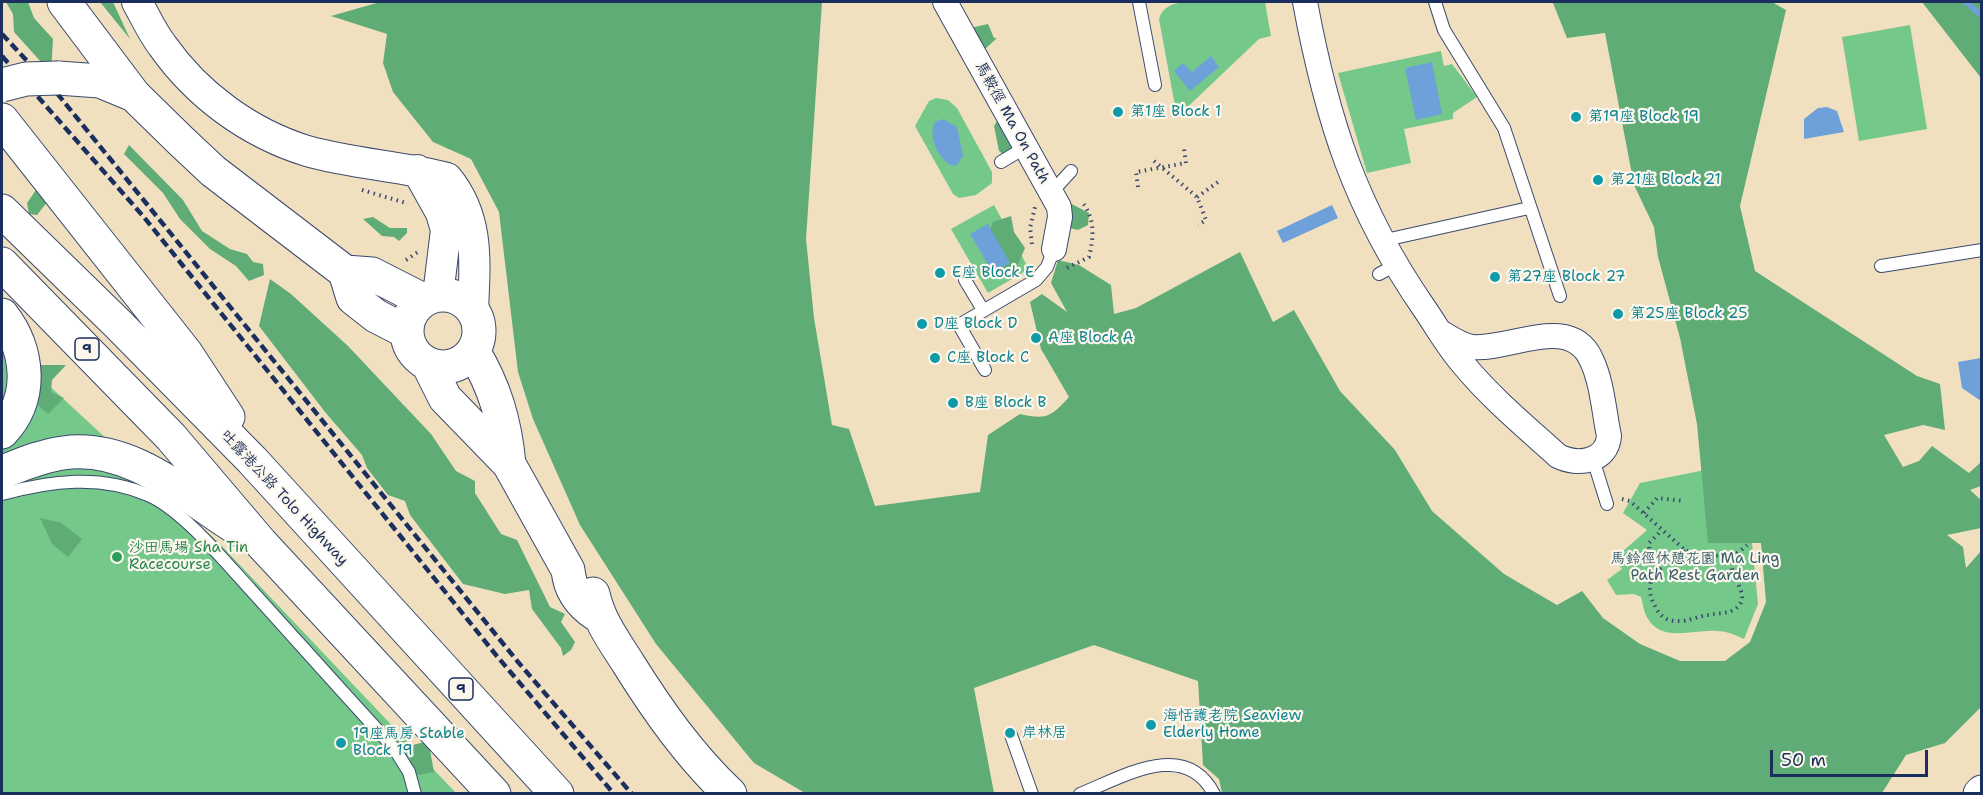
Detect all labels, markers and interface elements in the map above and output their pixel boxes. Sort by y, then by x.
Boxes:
street label: 馬鞍徑 Ma On Path [971,59,1053,187]
place label: 第1座 Block 1 [1130,103,1221,121]
marker: 第1座 Block 1 [1111,105,1125,119]
place label: 第19座 Block 19 [1588,108,1699,126]
marker: 第19座 Block 19 [1569,110,1583,124]
place label: 第21座 Block 21 [1610,171,1721,189]
marker: 第21座 Block 21 [1591,173,1605,187]
place label: E座 Block E [952,264,1034,282]
marker: E座 Block E [933,266,947,280]
place label: 第27座 Block 27 [1507,268,1626,286]
marker: 第27座 Block 27 [1488,270,1502,284]
place label: 第25座 Block 25 [1630,305,1747,323]
marker: 第25座 Block 25 [1611,307,1625,321]
place label: D座 Block D [934,315,1018,333]
marker: D座 Block D [915,317,929,331]
place label: A座 Block A [1048,329,1133,347]
marker: A座 Block A [1029,331,1043,345]
road number: 9 [75,338,99,360]
place label: C座 Block C [947,349,1029,367]
marker: C座 Block C [928,351,942,365]
place label: B座 Block B [965,394,1046,412]
marker: B座 Block B [946,396,960,410]
street label: 吐露港公路 Tolo Highway [217,427,351,569]
place label: 沙田馬場 Sha Tin Racecourse [129,539,248,574]
marker: 沙田馬場 Sha Tin Racecourse [110,550,124,564]
park label: 馬鈴徑休憩花園 Ma Ling Path Rest Garden [1610,550,1780,585]
road number: 9 [449,678,473,700]
place label: 海恬護老院 Seaview Elderly Home [1163,707,1302,742]
marker: 海恬護老院 Seaview Elderly Home [1144,718,1158,732]
place label: 岸林居 [1022,724,1067,742]
place label: 19座馬房 Stable Block 19 [353,725,465,760]
marker: 岸林居 [1003,726,1017,740]
marker: 19座馬房 Stable Block 19 [334,736,348,750]
scale bar [1773,738,1930,776]
text: 50 m [1781,748,1826,772]

